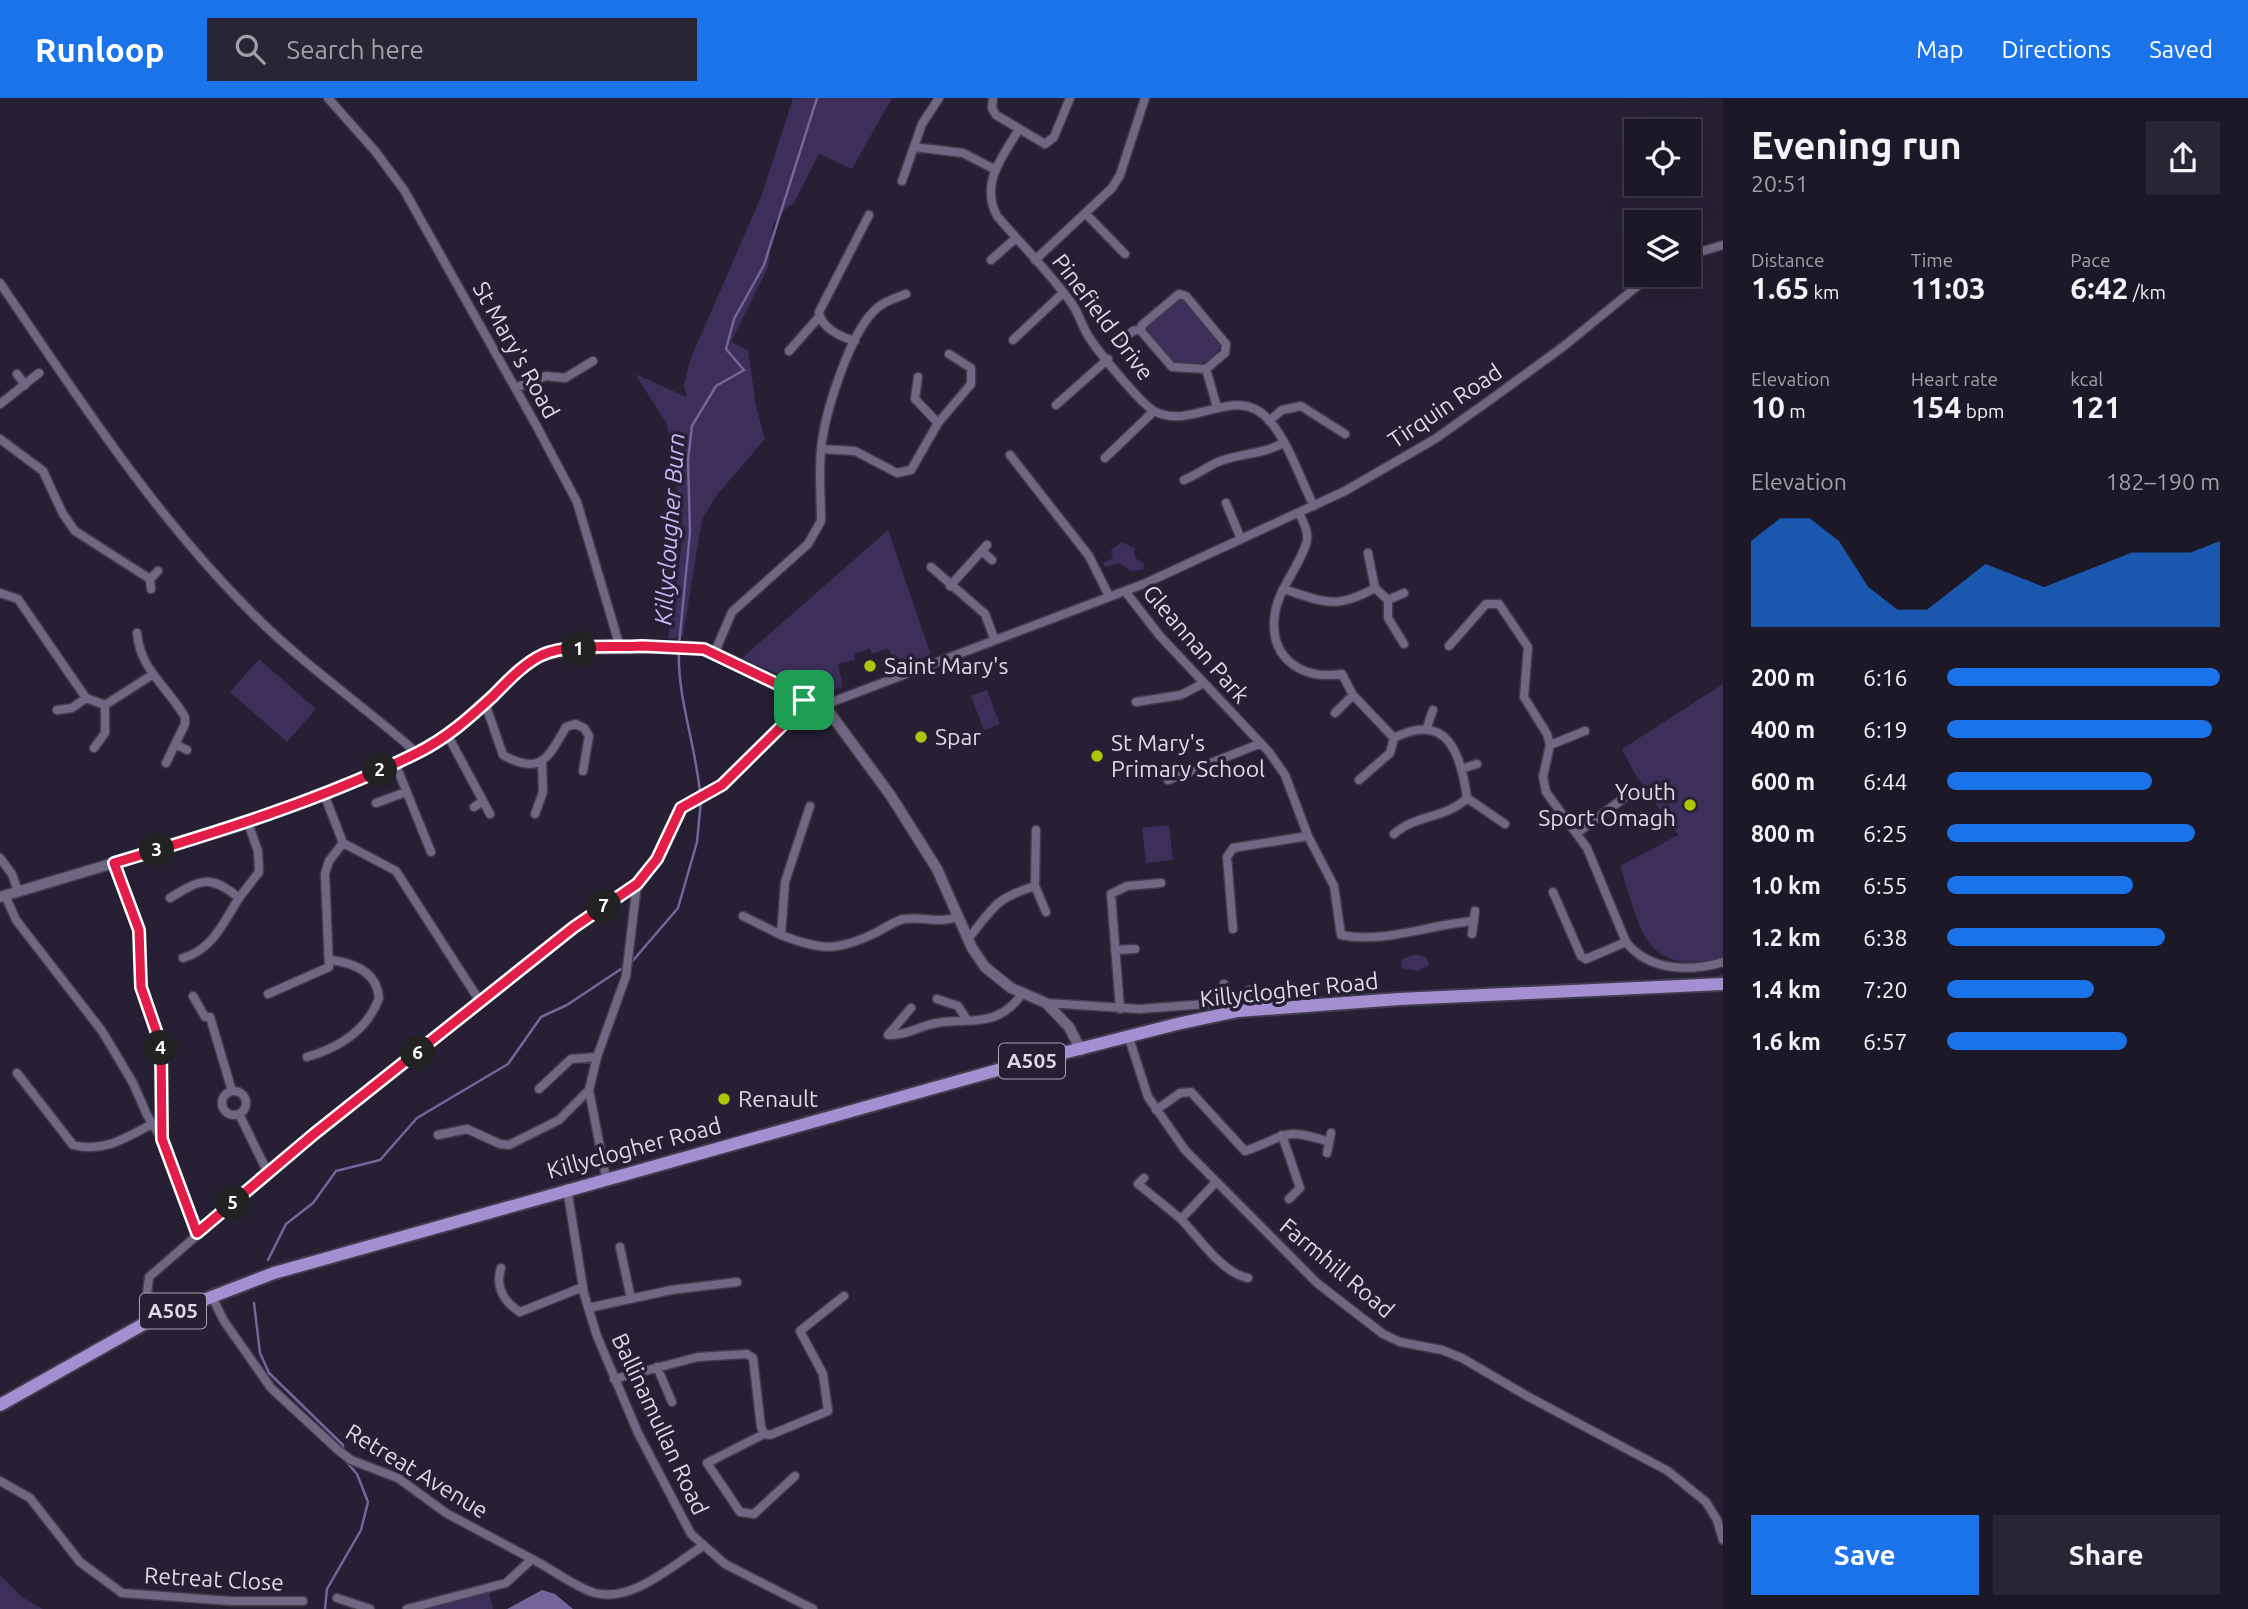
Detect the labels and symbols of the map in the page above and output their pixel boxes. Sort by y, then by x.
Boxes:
street label: Pinefield Drive [1048,249,1159,385]
street label: St Mary's Road [469,277,564,422]
street label: Tirquin Road [1383,359,1506,453]
water label: Killyclougher Burn [649,432,690,626]
street label: Gleannan Park [1138,580,1255,708]
pin: 1 [562,632,596,666]
place label: Saint Mary's [884,653,1009,678]
marker: Saint Mary's [862,658,878,674]
pin [774,670,834,730]
place label: Spar [935,724,981,749]
marker: Spar [913,729,929,745]
place label: St Mary's Primary School [1111,730,1265,781]
marker: St Mary's Primary School [1089,748,1105,764]
pin: 2 [362,752,398,788]
place label: Youth Sport Omagh [1538,779,1676,830]
marker: Youth Sport Omagh [1682,797,1698,813]
pin: 3 [140,832,174,868]
pin: 7 [586,888,622,924]
street label: Killyclogher Road [1198,968,1379,1011]
pin: 4 [144,1030,178,1066]
pin: 6 [400,1035,436,1070]
road number: A505 [999,1044,1065,1079]
place label: Renault [738,1086,818,1111]
marker: Renault [716,1091,732,1107]
street label: Killyclogher Road [544,1112,724,1183]
pin: 5 [216,1186,250,1220]
street label: Farmhill Road [1275,1213,1399,1322]
road number: A505 [140,1294,206,1328]
street label: Ballinamullan Road [607,1329,713,1518]
street label: Retreat Avenue [342,1418,493,1523]
street label: Retreat Close [144,1562,284,1595]

